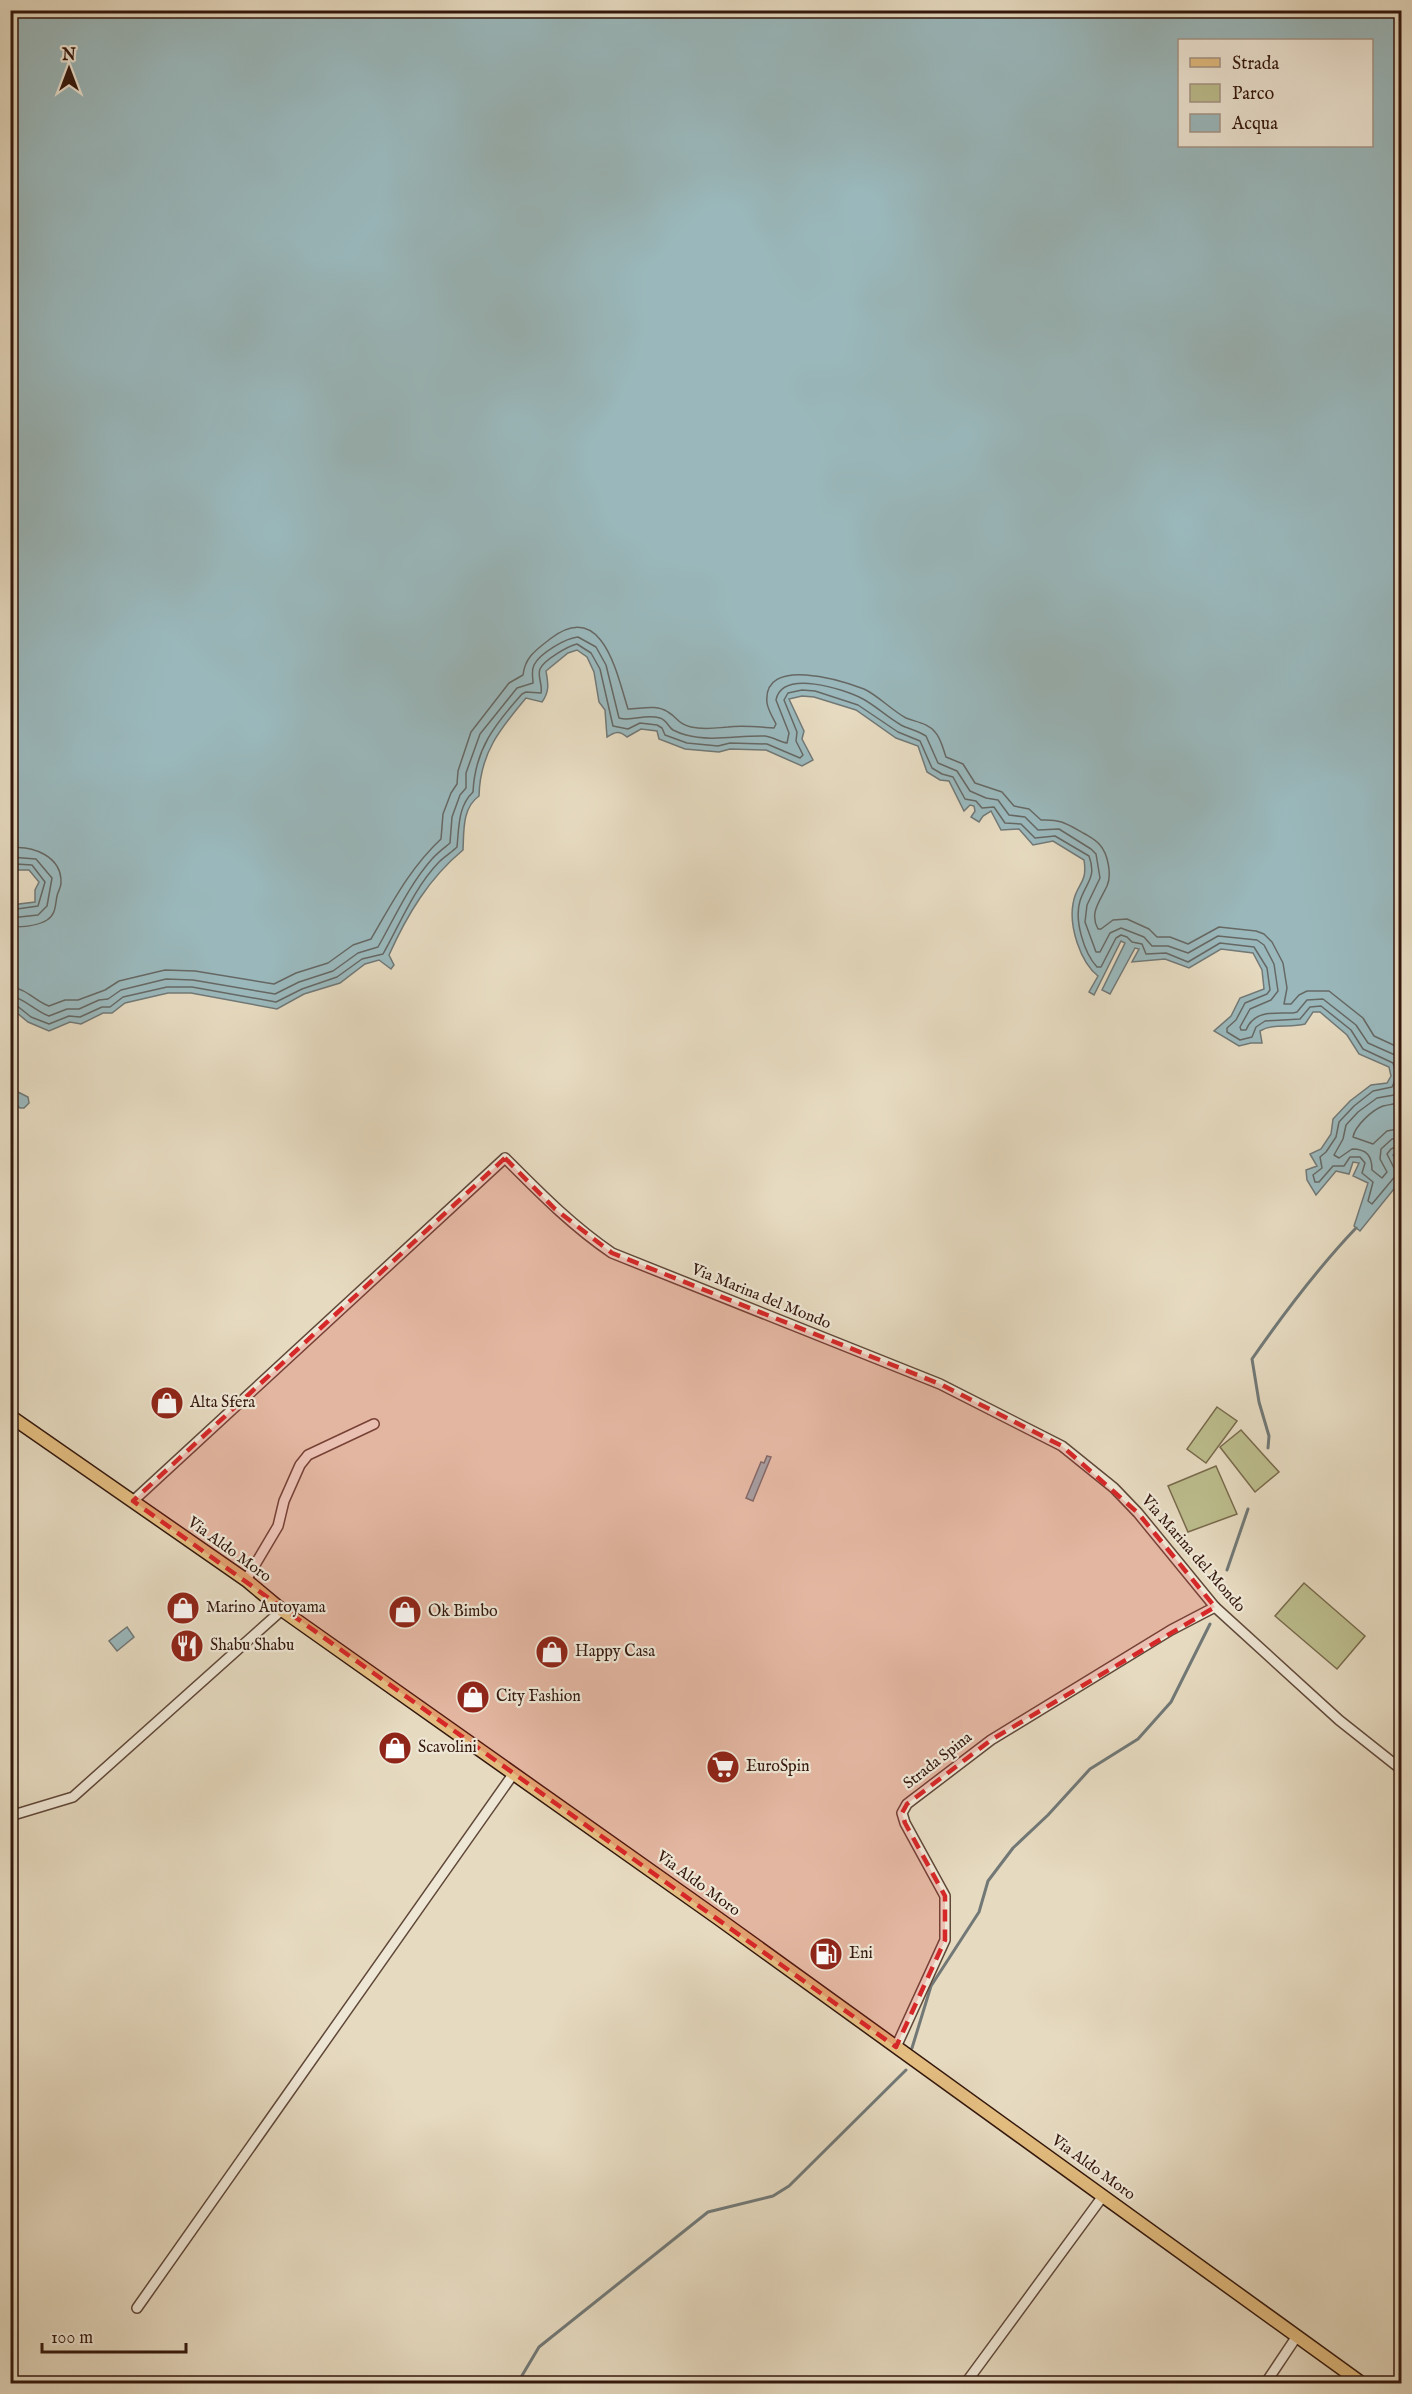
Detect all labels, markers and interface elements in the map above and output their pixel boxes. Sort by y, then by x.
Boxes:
north arrow [39,39,99,99]
legend [1178,39,1373,147]
text: N [61,46,76,66]
text: Strada [1232,53,1279,76]
text: Parco [1232,83,1274,106]
text: Acqua [1231,113,1278,136]
street label: Via Marina del Mondo [687,1259,834,1334]
shop icon: Alta Sfera [149,1385,185,1421]
place label: Alta Sfera [189,1393,255,1413]
street label: Via Marina del Mondo [1136,1490,1250,1617]
street label: Via Aldo Moro [182,1512,275,1587]
shop icon: Marino Autoyama [165,1590,201,1626]
shop icon: Ok Bimbo [387,1594,423,1630]
place label: Marino Autoyama [206,1598,326,1618]
place label: Ok Bimbo [428,1602,498,1622]
restaurant icon: Shabu Shabu [169,1628,205,1664]
shop icon: Happy Casa [534,1634,570,1670]
place label: Shabu Shabu [210,1636,294,1656]
place label: Happy Casa [575,1642,655,1662]
shop icon: City Fashion [455,1679,491,1715]
place label: City Fashion [496,1687,581,1707]
street label: Strada Spina [900,1728,977,1794]
shop icon: Scavolini [377,1730,413,1766]
place label: Scavolini [418,1738,477,1758]
supermarket icon: EuroSpin [705,1749,741,1785]
place label: EuroSpin [746,1757,810,1777]
street label: Via Aldo Moro [651,1846,744,1921]
fuel station icon: Eni [808,1936,844,1972]
place label: Eni [849,1944,873,1964]
street label: Via Aldo Moro [1046,2130,1139,2205]
scale bar [42,2316,186,2354]
text: 100 m [51,2327,93,2350]

